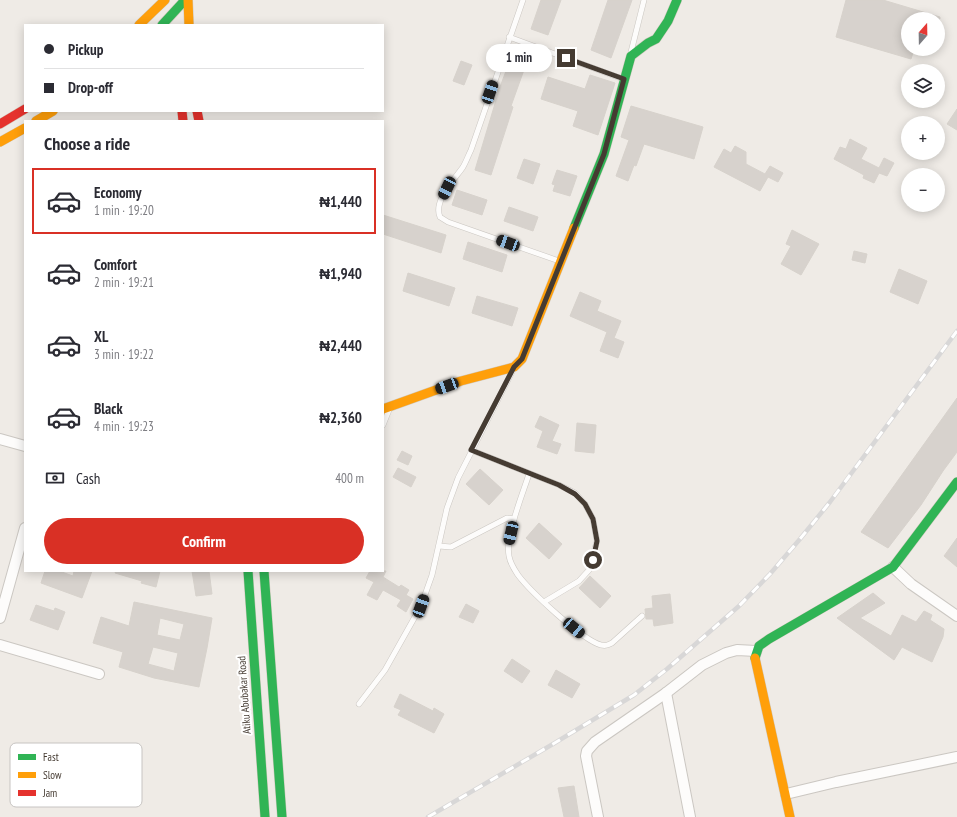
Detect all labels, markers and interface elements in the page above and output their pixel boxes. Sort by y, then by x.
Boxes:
north arrow [901,12,945,56]
map controls [901,12,945,212]
text: Pickup [68,40,103,59]
callout: 1 min [486,44,552,72]
text: 1 min [506,49,532,66]
route end [557,49,575,67]
button: layers [901,64,945,108]
text: Drop-off [68,78,113,97]
car [480,79,500,105]
button: + [901,116,945,160]
text: Choose a ride [44,132,130,155]
button: − [901,168,945,212]
car [436,175,458,201]
icon: car [46,183,82,219]
text: Economy [94,183,142,202]
text: ₦1,440 [319,192,362,211]
text: 1 min · 19:20 [94,202,154,219]
car [495,233,521,253]
icon: car [46,255,82,291]
text: Comfort [94,255,137,274]
text: ₦1,940 [319,264,362,283]
text: 2 min · 19:21 [94,274,154,291]
icon: car [46,327,82,363]
text: XL [94,327,108,346]
text: ₦2,440 [319,336,362,355]
text: 3 min · 19:22 [94,346,154,363]
car [434,376,460,396]
icon: car [46,399,82,435]
text: Black [94,399,123,418]
text: ₦2,360 [319,408,362,427]
text: 4 min · 19:23 [94,418,154,435]
icon: cash [44,467,66,489]
text: Cash [76,469,100,488]
text: 400 m [335,470,364,487]
button: Confirm [44,518,364,564]
car [502,520,520,546]
route start [584,551,602,569]
car [411,593,431,619]
car [561,616,587,640]
street label: Atiku Abubakar Road [234,655,254,735]
legend [10,743,142,807]
text: Fast [43,750,59,764]
text: Slow [43,768,62,782]
text: Jam [42,786,57,800]

